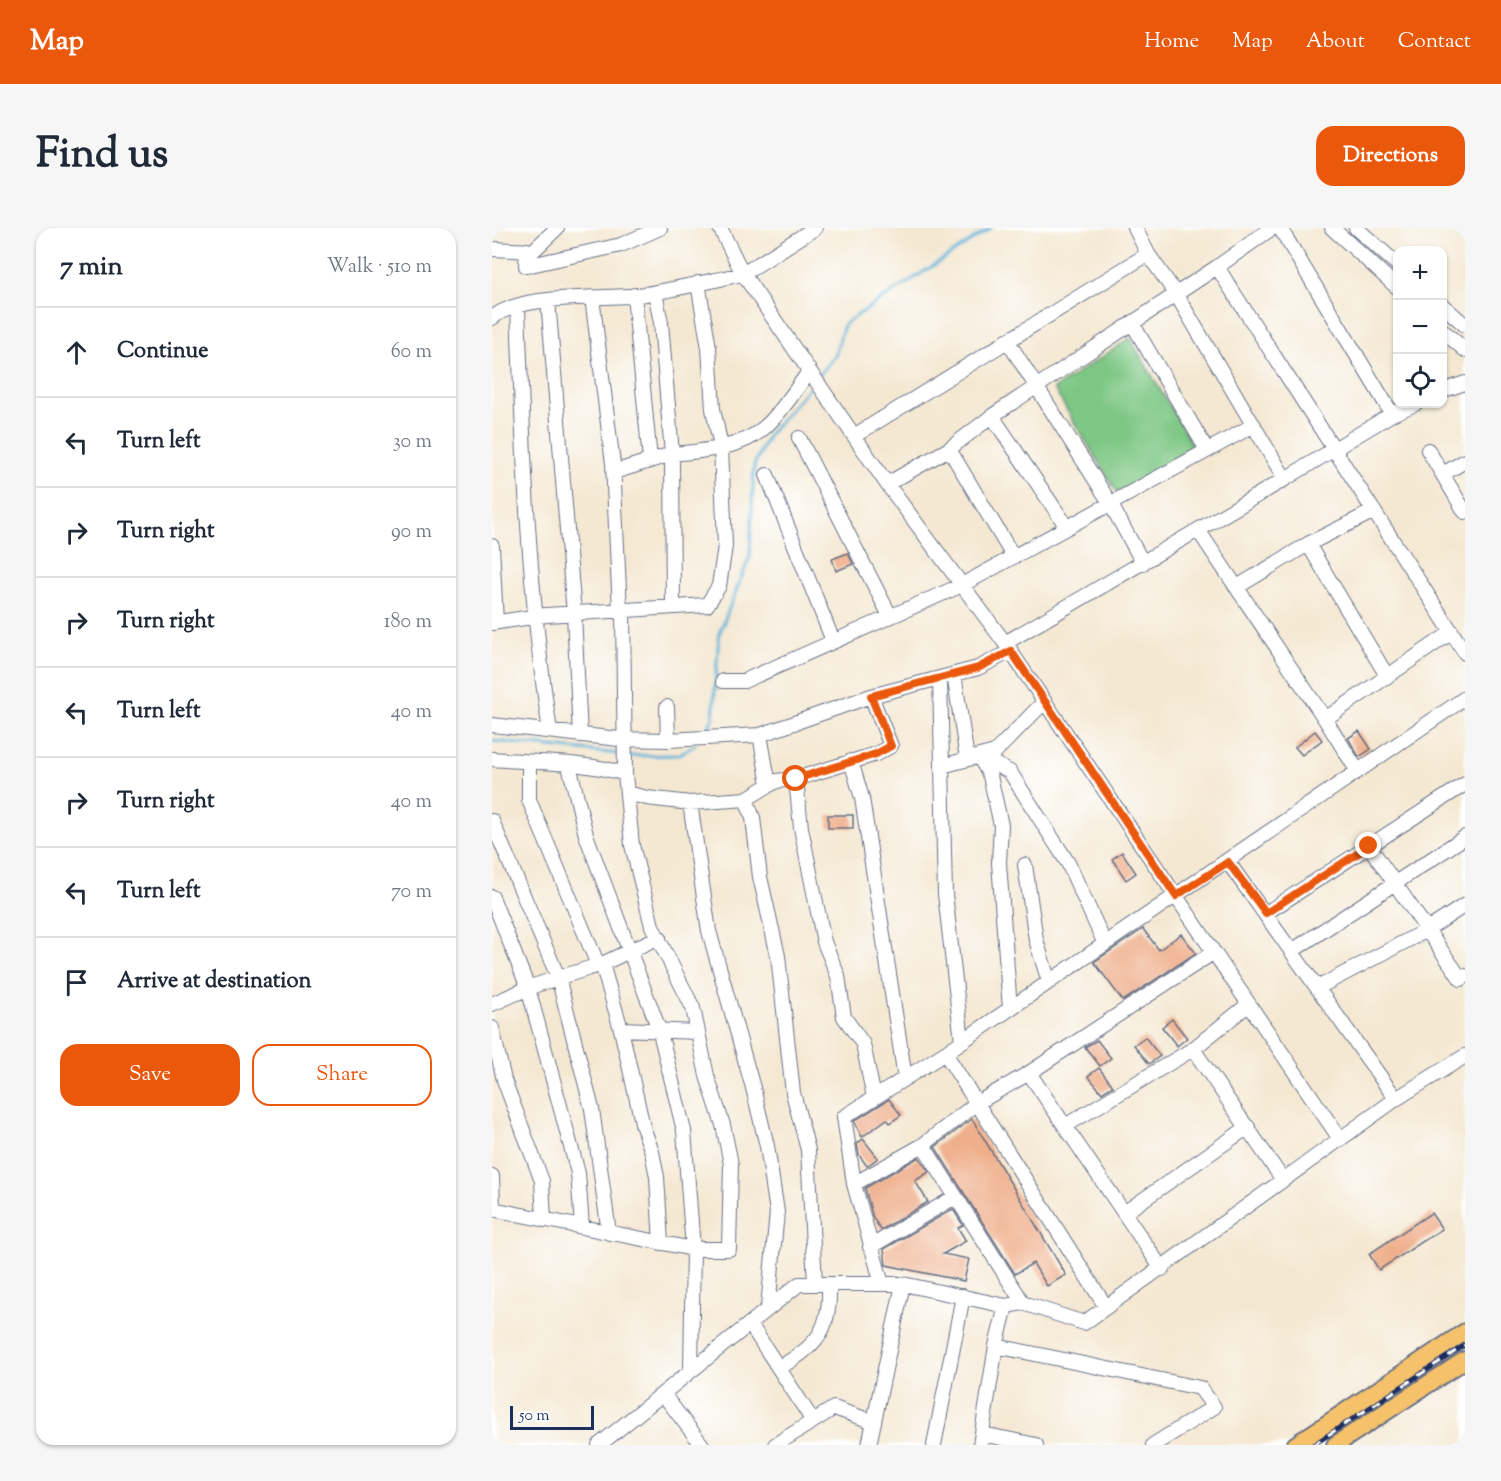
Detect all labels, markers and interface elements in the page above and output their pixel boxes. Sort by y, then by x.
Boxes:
text: Map [30,22,84,62]
text: Home [1144,27,1199,57]
text: Map [1232,27,1273,57]
text: About [1306,27,1365,57]
text: Contact [1398,27,1471,57]
text: Find us [36,126,168,186]
button: Directions [1316,126,1465,186]
map controls [1393,246,1447,408]
button: + [1393,246,1447,300]
text: 7 min [60,249,123,286]
text: Walk · 510 m [327,253,432,282]
button: − [1393,300,1447,354]
icon: ahead [60,336,93,369]
text: Continue [117,336,208,368]
text: 60 m [391,338,432,367]
button: locate [1393,354,1447,408]
icon: left [60,426,93,459]
text: Turn left [117,426,200,458]
text: 30 m [393,428,432,457]
icon: right [60,516,93,549]
text: Turn right [117,516,214,548]
text: 90 m [391,518,432,547]
icon: right [60,606,93,639]
text: Turn right [117,606,214,638]
text: 180 m [384,608,432,637]
icon: left [60,696,93,729]
text: Turn left [117,696,200,728]
text: 40 m [391,698,432,727]
route start [782,765,808,791]
icon: right [60,786,93,819]
text: Turn right [117,786,214,818]
text: 40 m [391,788,432,817]
route end [1355,832,1381,858]
icon: left [60,876,93,909]
text: Turn left [117,876,200,908]
text: 70 m [391,878,432,907]
icon: arrive [60,966,93,999]
text: Arrive at destination [117,966,312,998]
button: Save [60,1044,240,1106]
button: Share [252,1044,432,1106]
scale bar [510,1403,594,1430]
text: 50 m [519,1405,550,1428]

